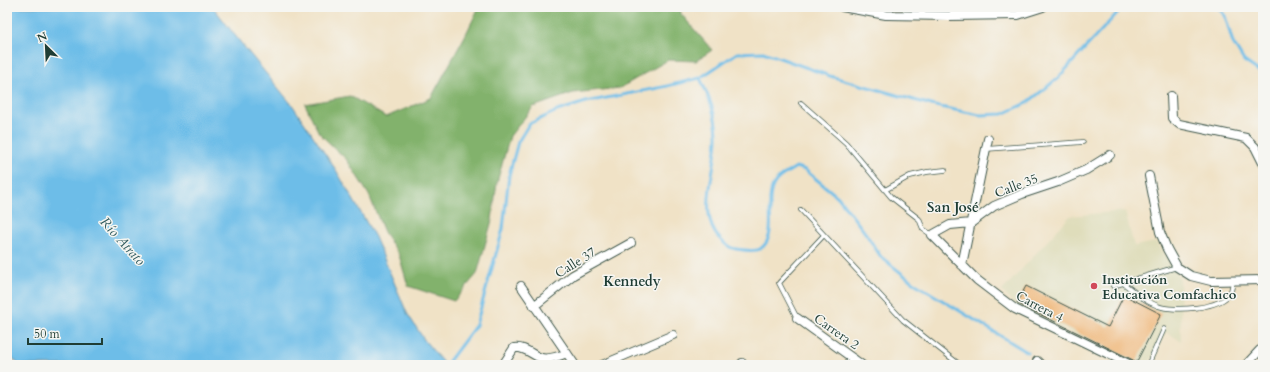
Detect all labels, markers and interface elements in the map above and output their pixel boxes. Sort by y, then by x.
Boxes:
north arrow [26,26,66,66]
text: N [35,28,50,46]
street label: Calle 35 [992,169,1041,202]
district label: San José [927,198,979,217]
water label: Río Atrato [96,213,150,270]
street label: Calle 37 [552,243,600,282]
place label: Institución Educativa Comfachico [1102,271,1237,304]
district label: Kennedy [603,272,661,291]
marker: Institución Educativa Comfachico [1089,281,1099,291]
street label: Carrera 4 [1013,287,1067,327]
street label: Carrera 2 [810,310,863,354]
scale bar [28,320,102,346]
text: 50 m [34,326,61,342]

